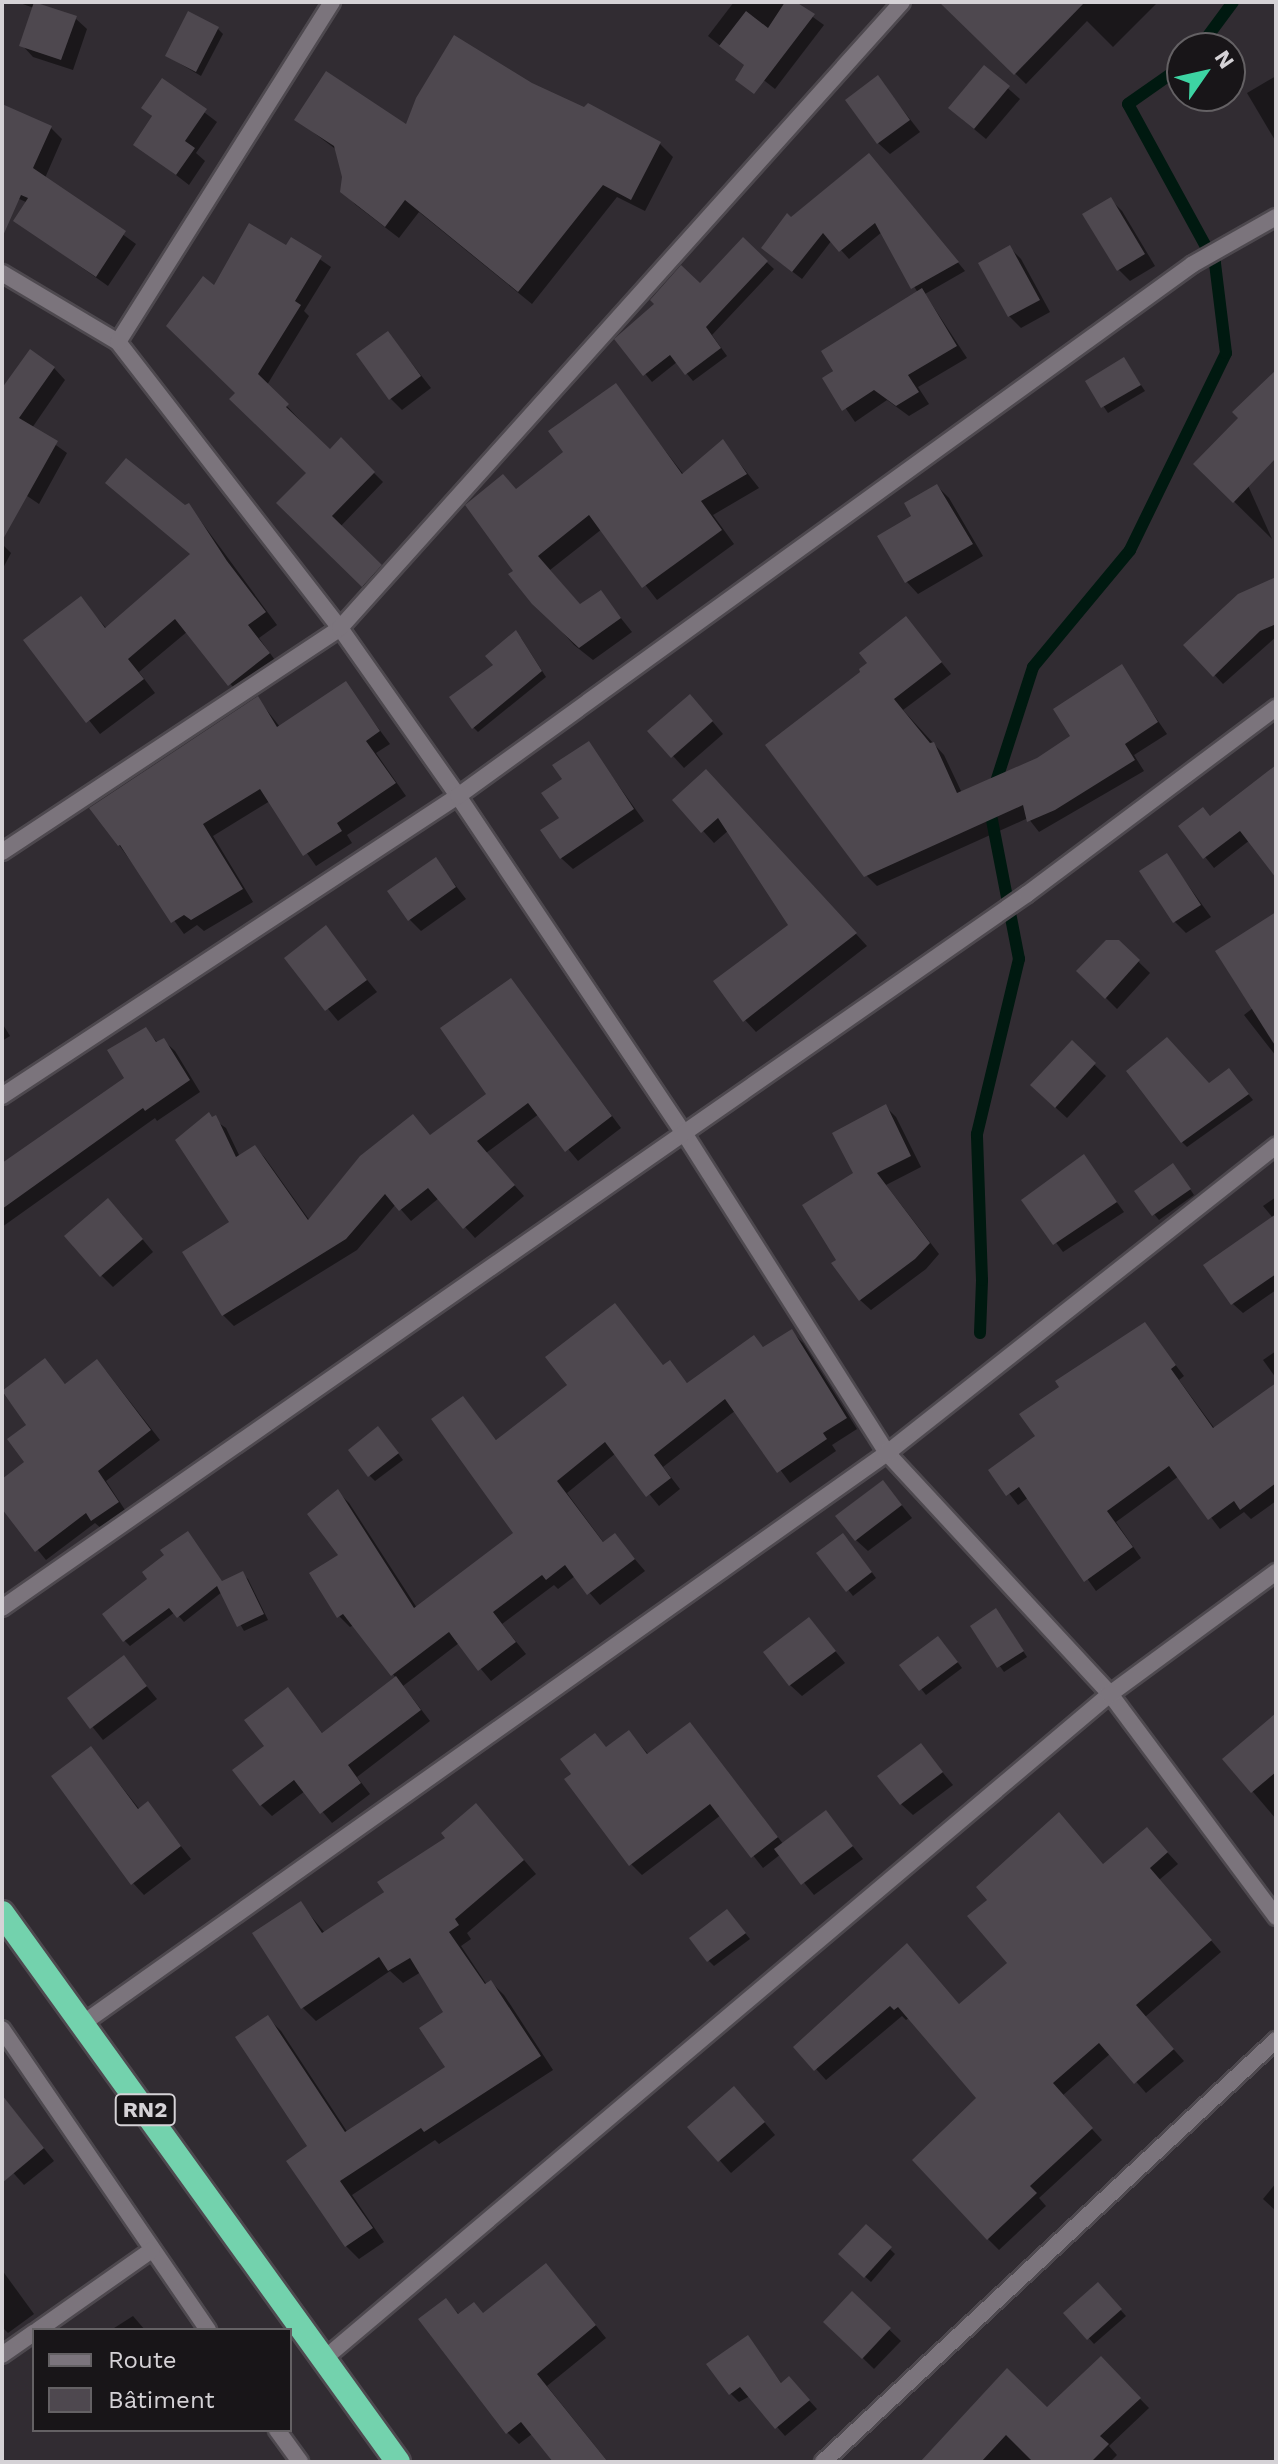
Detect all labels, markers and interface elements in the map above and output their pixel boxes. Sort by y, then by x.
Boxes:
north arrow [1166,32,1246,112]
text: N [1210,46,1240,73]
road number: RN2 [113,2092,177,2128]
legend [32,2328,292,2432]
text: Route [108,2346,177,2374]
text: Bâtiment [108,2386,215,2414]

